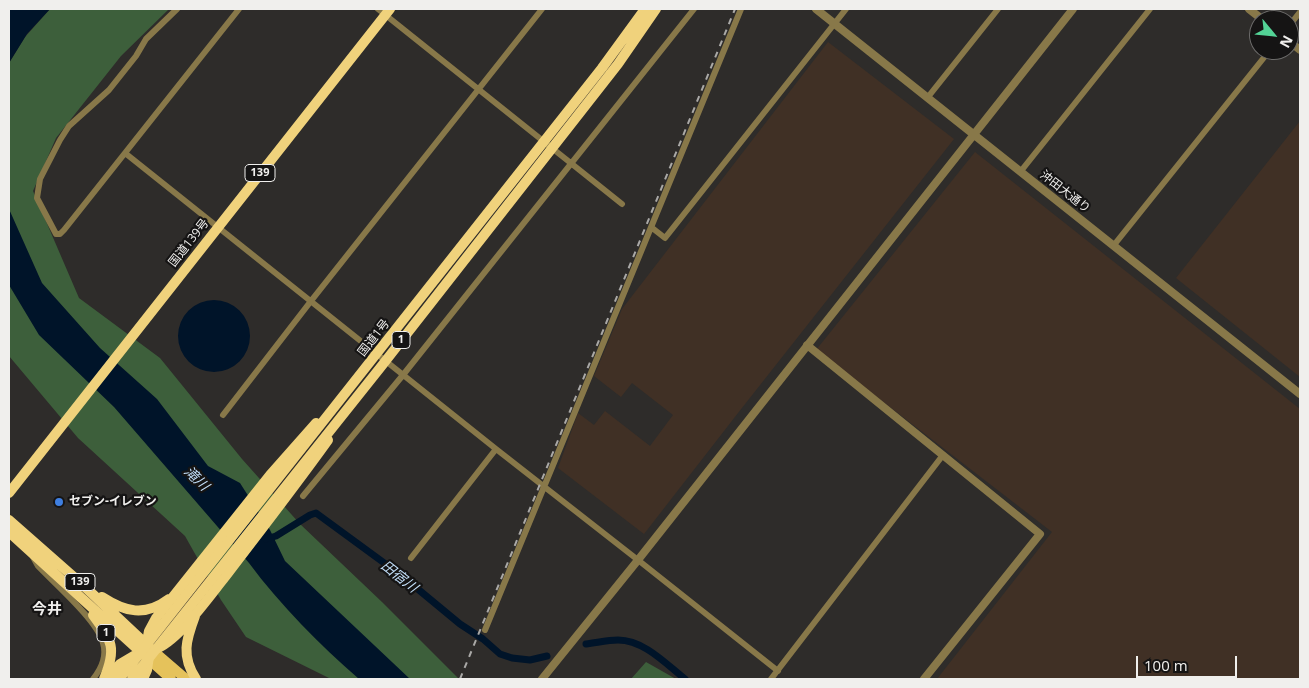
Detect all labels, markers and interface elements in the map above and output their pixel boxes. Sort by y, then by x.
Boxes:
north arrow [1249,10,1299,60]
text: N [1276,32,1298,51]
road number: 139 [245,164,275,182]
street label: 沖田大通り [1037,168,1093,216]
street label: 国道139号 [166,216,212,270]
street label: 国道1号 [355,317,393,359]
road number: 1 [392,332,410,348]
water label: 滝川 [180,463,212,495]
place label: セブン-イレブン [69,495,157,509]
marker: セブン-イレブン [53,496,65,508]
water label: 田宿川 [377,557,421,597]
road number: 139 [65,574,95,590]
district label: 今井 [32,601,62,619]
road number: 1 [97,624,115,641]
scale bar [1139,646,1240,678]
text: 100 m [1144,655,1188,675]

